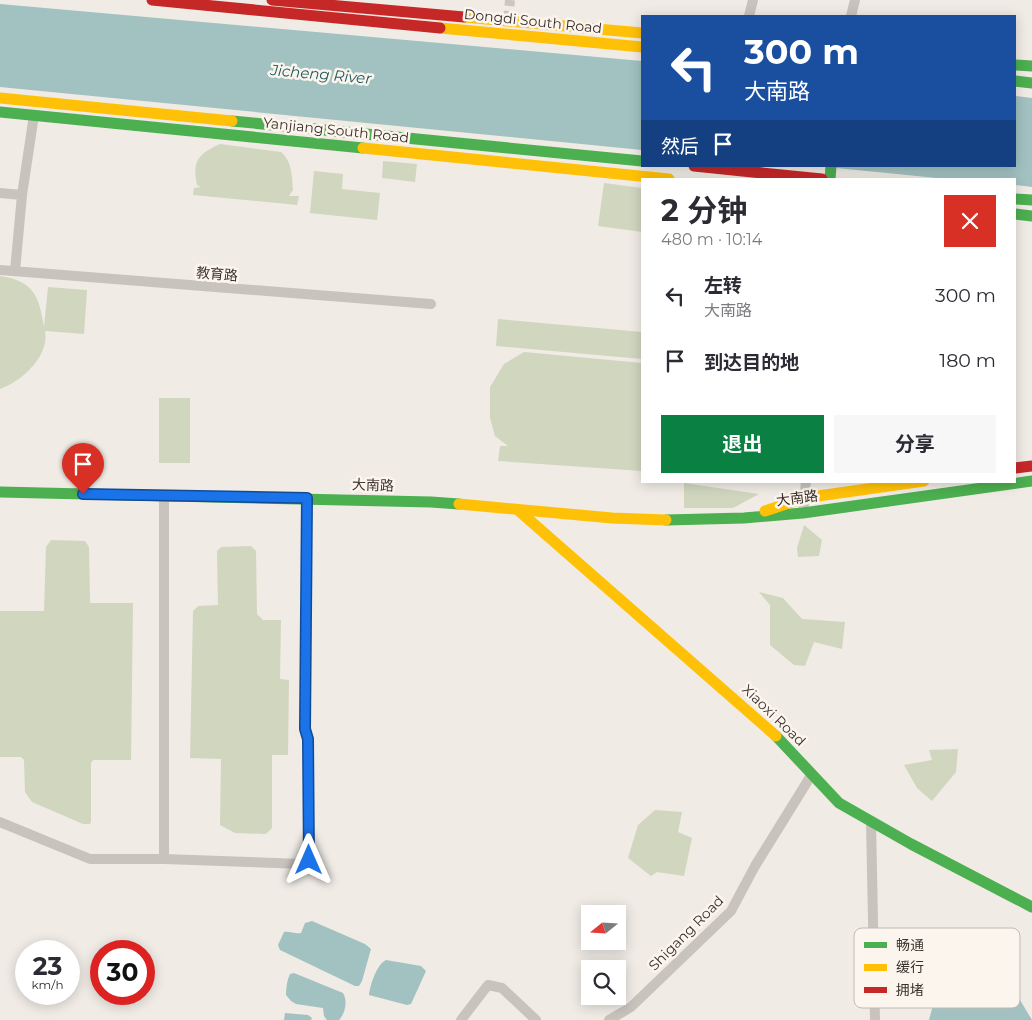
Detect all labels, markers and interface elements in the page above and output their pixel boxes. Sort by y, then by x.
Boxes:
street label: Dongdi South Road [463,5,603,37]
text: 300 m [744,30,859,73]
icon: left [661,35,726,100]
water label: Jicheng River [269,60,373,88]
text: 大南路 [744,78,810,105]
street label: Yanjiang South Road [262,113,410,147]
icon: arrive [709,130,737,158]
text: 然后 [661,135,699,158]
text: 2 分钟 [661,192,747,229]
button: close [944,195,996,247]
text: 480 m · 10:14 [661,230,762,249]
street label: 教育路 [195,263,239,285]
text: 左转 [704,274,742,297]
icon: left [661,282,689,310]
text: 300 m [935,284,996,307]
text: 大南路 [704,301,752,320]
icon: arrive [661,347,689,375]
text: 180 m [939,349,996,372]
text: 到达目的地 [704,351,799,374]
button: 退出 [661,415,824,473]
button: 分享 [834,415,996,473]
pin [62,443,104,494]
icon: arrive [69,450,97,478]
street label: 大南路 [352,475,394,495]
street label: 大南路 [775,487,819,509]
street label: Xiaoxi Road [739,680,809,750]
position arrow [282,833,334,885]
street label: Shigang Road [645,892,727,974]
north arrow [581,905,626,950]
map controls [581,905,626,1005]
legend [854,928,1020,1008]
text: 畅通 [896,936,924,954]
speed limit sign: 30 [90,940,155,1005]
text: 23 [33,951,62,981]
text: 缓行 [896,958,924,976]
button: search [581,960,626,1005]
text: km/h [31,977,64,992]
text: 拥堵 [896,981,924,999]

